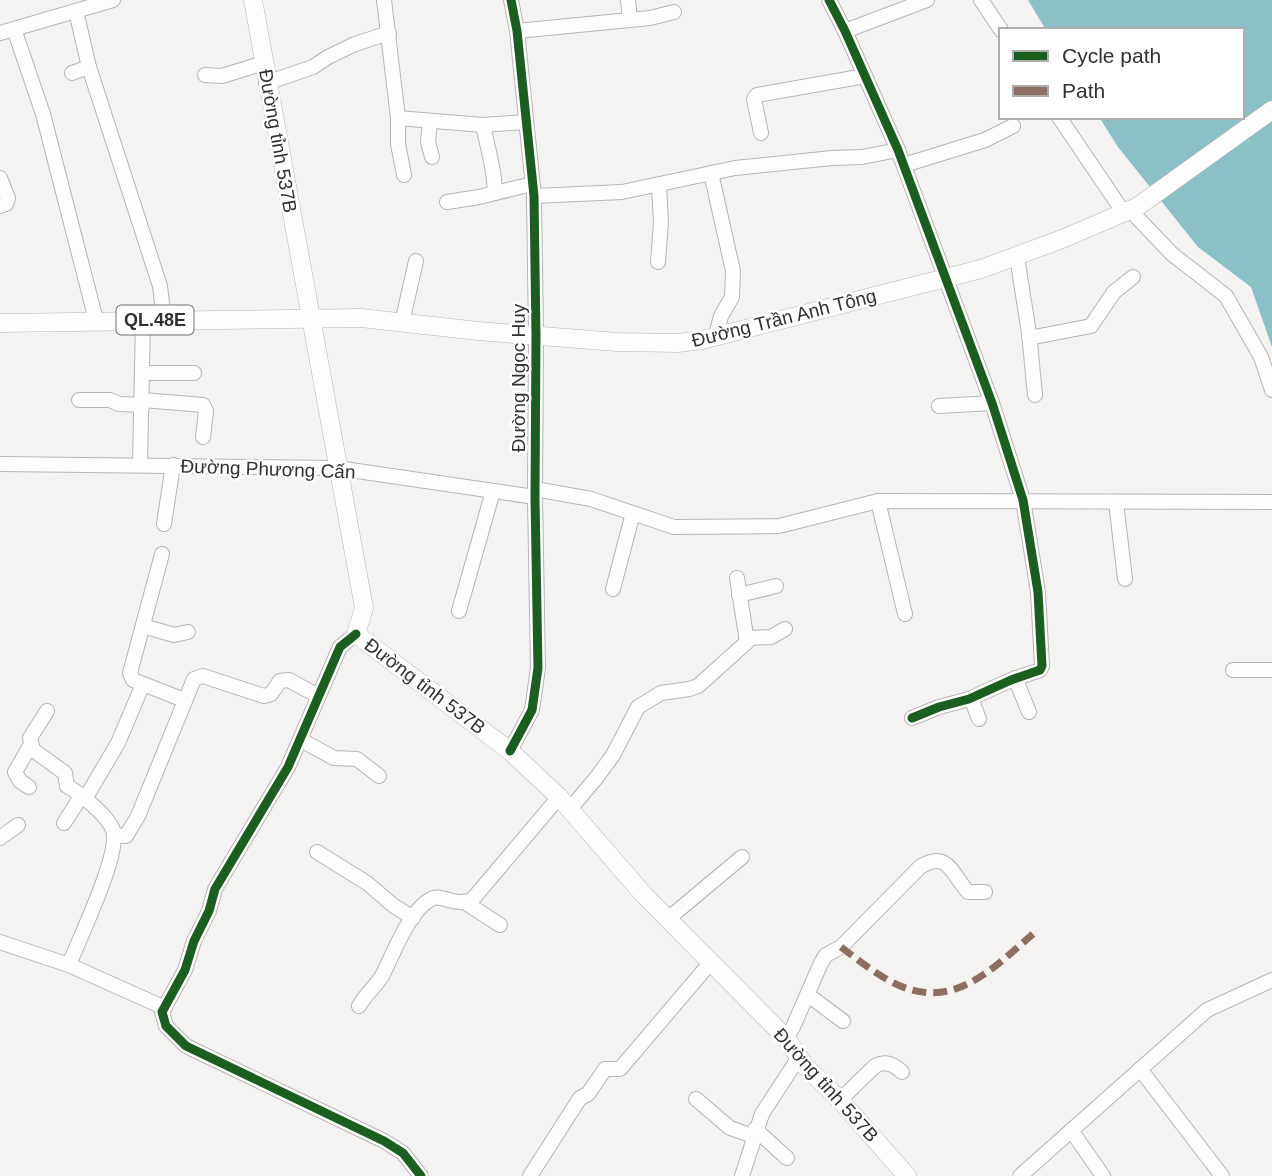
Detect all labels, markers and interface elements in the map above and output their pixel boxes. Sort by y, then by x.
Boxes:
legend [999,28,1244,119]
text: Cycle path [1062,44,1161,67]
street label: Đường tỉnh 537B [255,67,301,215]
text: Path [1062,79,1105,102]
street label: Đường Trần Anh Tông [689,285,879,351]
street label: Đường Ngọc Huy [508,303,529,452]
road number: QL.48E [116,306,194,334]
street label: Đường Phương Cấn [180,455,356,483]
street label: Đường tỉnh 537B [361,634,489,738]
street label: Đường tỉnh 537B [769,1024,883,1146]

